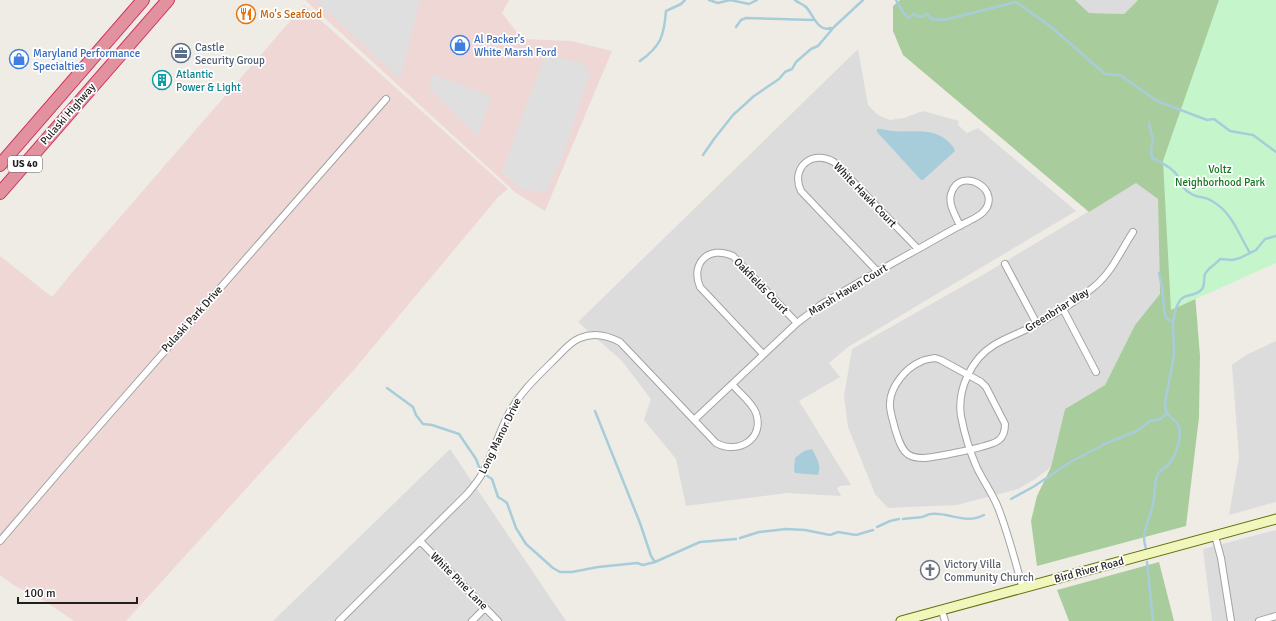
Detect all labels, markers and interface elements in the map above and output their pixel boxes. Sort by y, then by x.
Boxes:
restaurant icon: Mo's Seafood [235,3,257,25]
place label: Mo's Seafood [260,8,322,21]
place label: Al Packer's White Marsh Ford [474,33,557,59]
shop icon: Al Packer's White Marsh Ford [449,34,471,56]
place label: Castle Security Group [195,41,265,67]
office icon: Castle Security Group [170,42,192,64]
place label: Maryland Performance Specialties [33,47,140,73]
shop icon: Maryland Performance Specialties [8,48,30,70]
place label: Atlantic Power & Light [176,68,241,94]
building icon: Atlantic Power & Light [151,69,173,91]
street label: Pulaski Highway [38,80,99,147]
road number: US 40 [8,156,42,172]
street label: White Hawk Court [831,160,899,230]
park label: Voltz Neighborhood Park [1175,163,1266,189]
street label: Oakfields Court [731,255,791,317]
street label: Marsh Haven Court [806,261,890,319]
street label: Pulaski Park Drive [159,283,225,355]
street label: Greenbriar Way [1023,285,1092,335]
street label: Long Manor Drive [476,396,524,476]
street label: White Pine Lane [428,550,490,612]
street label: Bird River Road [1053,554,1125,586]
place label: Victory Villa Community Church [944,558,1034,584]
church icon: Victory Villa Community Church [919,559,941,581]
scale bar [18,579,137,605]
text: 100 m [24,586,56,601]

